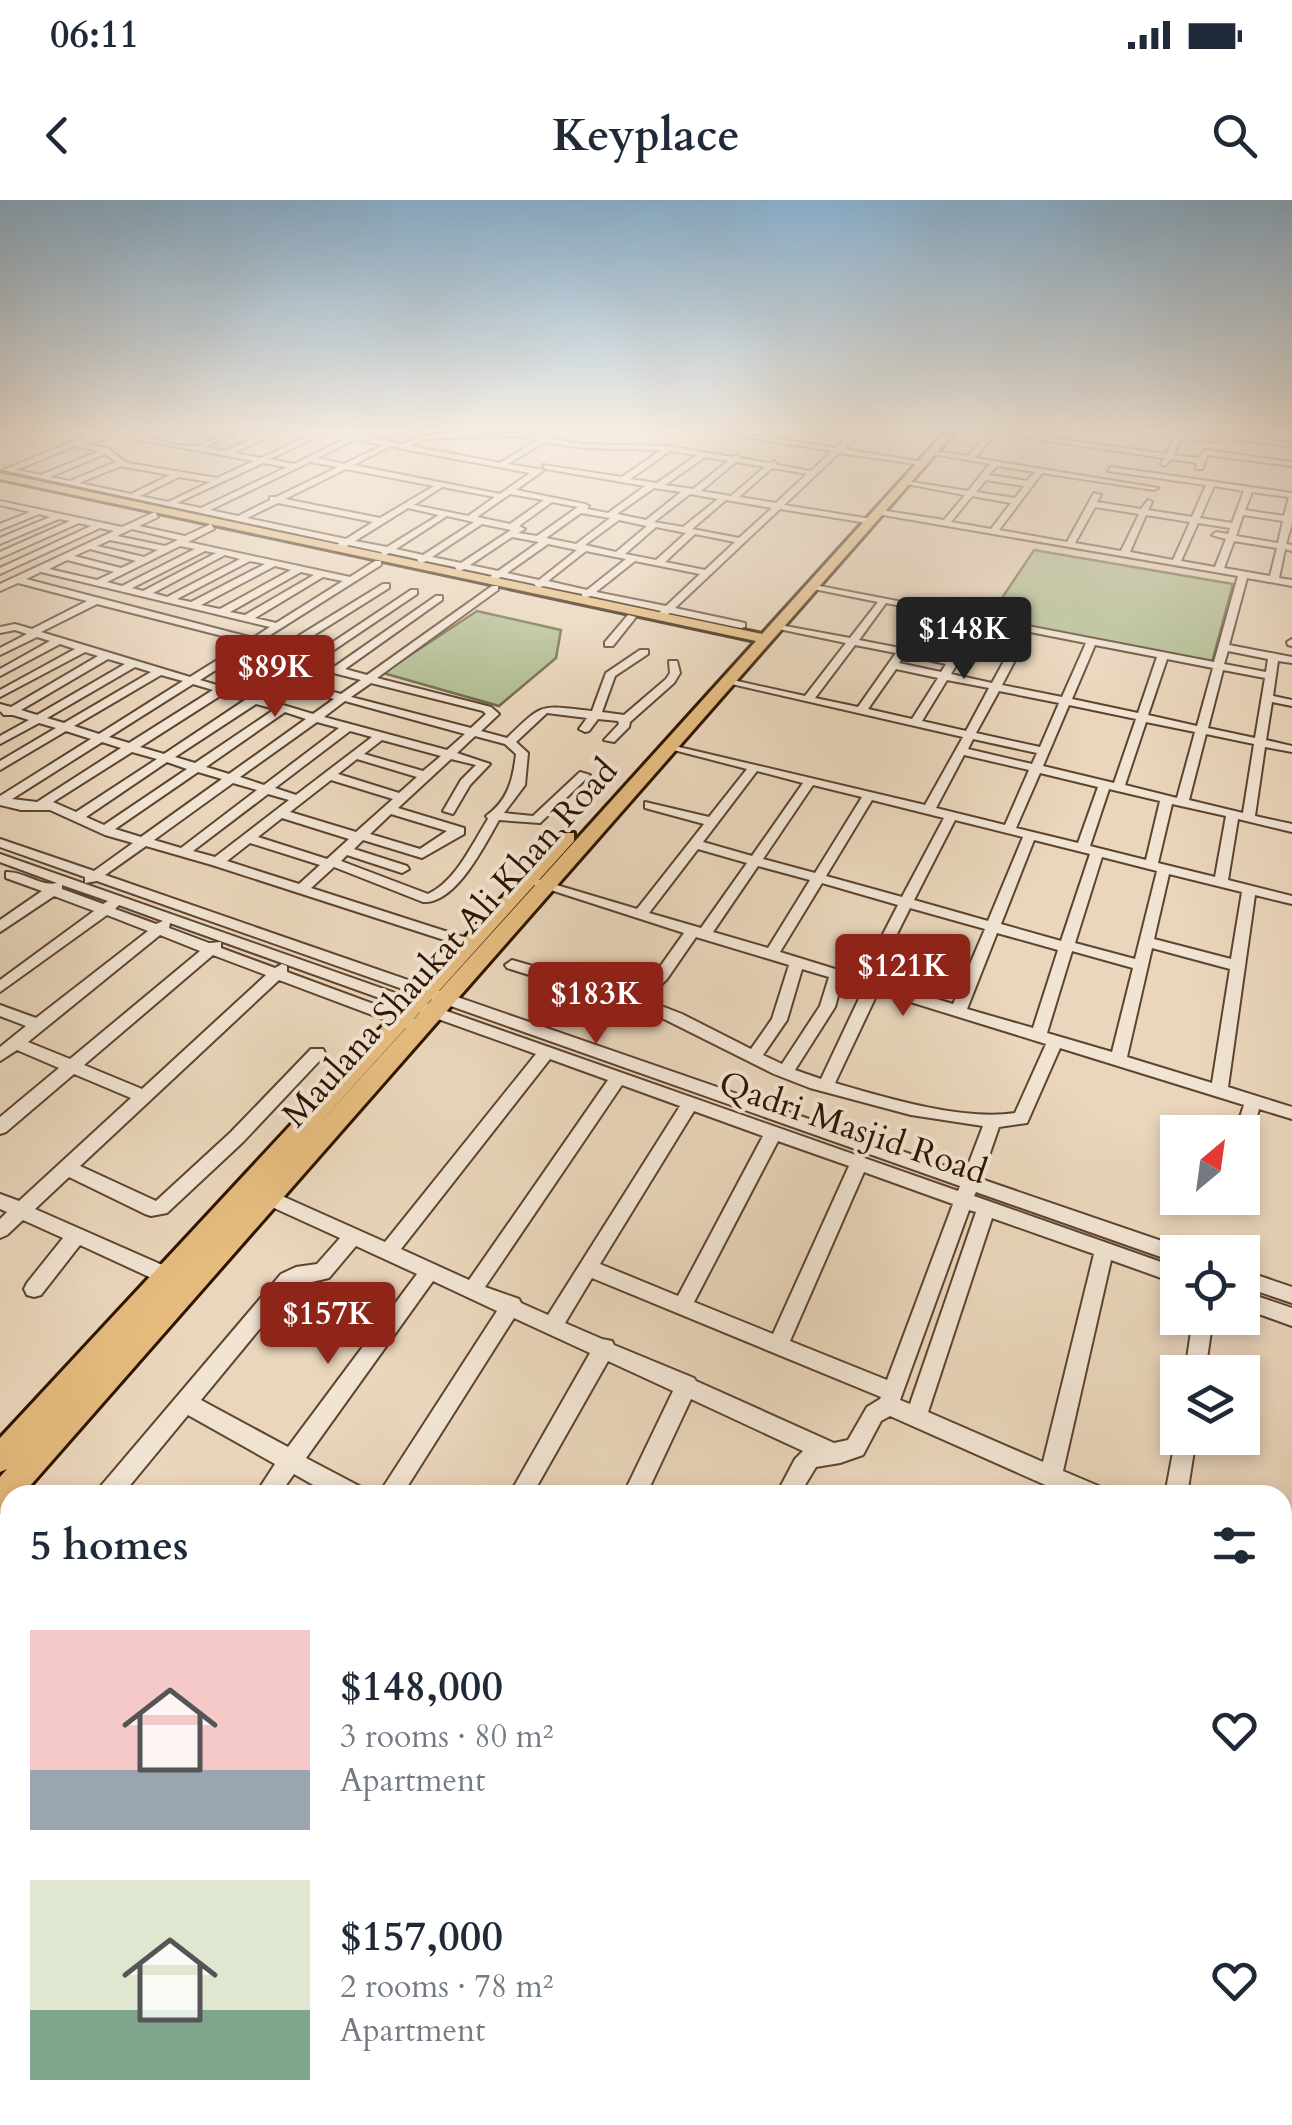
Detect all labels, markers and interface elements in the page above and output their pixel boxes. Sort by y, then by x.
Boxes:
text: 06:11 [50,9,139,61]
text: Keyplace [552,105,740,166]
icon: back [30,108,85,163]
icon: search [1207,108,1262,163]
pin: $148K [894,597,1034,682]
text: $148K [918,607,1010,651]
pin: $89K [216,635,334,720]
text: $89K [237,645,313,689]
street label: Maulana Shaukat Ali Khan Road [271,748,629,1138]
pin: $121K [833,934,973,1019]
text: $121K [857,944,949,988]
pin: $183K [526,962,666,1047]
text: $183K [550,972,642,1016]
street label: Qadri Masjid Road [713,1060,994,1196]
north arrow [1160,1115,1260,1215]
map controls [1160,1115,1260,1455]
button: locate [1160,1235,1260,1335]
pin: $157K [258,1282,398,1367]
text: $157K [282,1292,374,1336]
button: layers [1160,1355,1260,1455]
text: 5 homes [30,1517,188,1574]
icon: filters [1207,1518,1262,1573]
text: $148,000 [340,1658,503,1715]
icon: home [110,1670,230,1790]
icon: heart [1207,1703,1262,1758]
text: 3 rooms · 80 m² [340,1715,553,1759]
text: Apartment [340,1759,485,1803]
text: $157,000 [340,1908,503,1965]
icon: home [110,1920,230,2040]
icon: heart [1207,1953,1262,2008]
text: 2 rooms · 78 m² [340,1965,553,2009]
text: Apartment [340,2009,485,2053]

